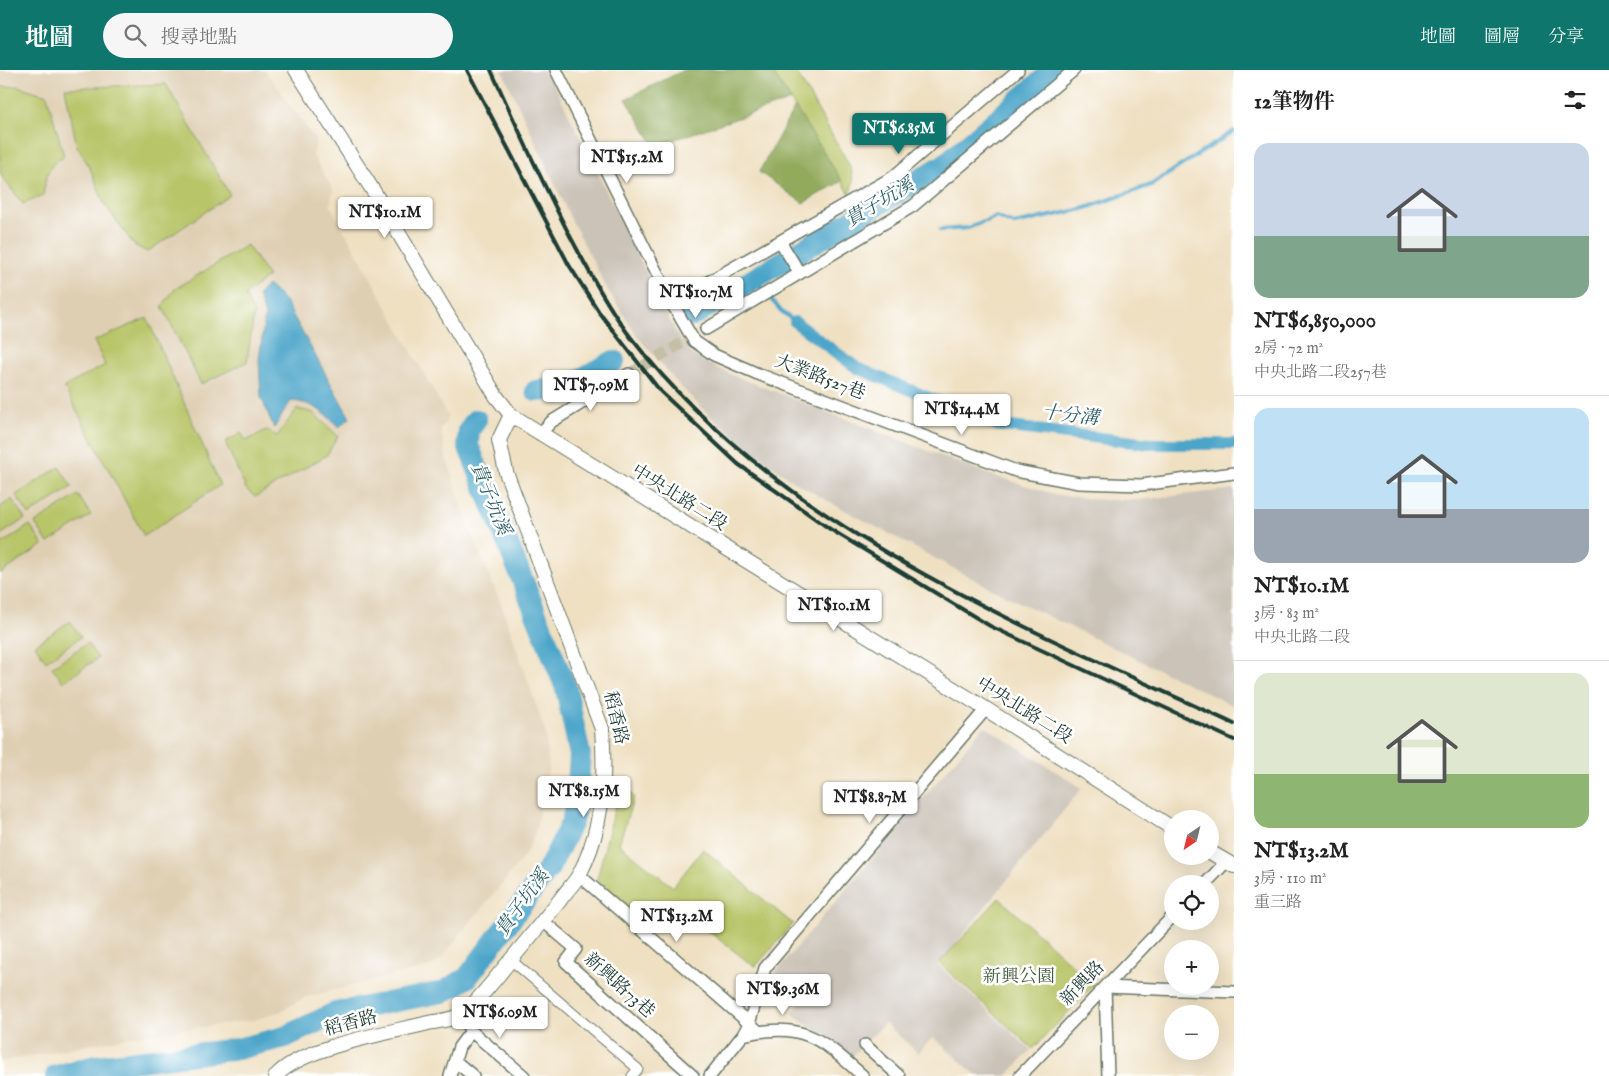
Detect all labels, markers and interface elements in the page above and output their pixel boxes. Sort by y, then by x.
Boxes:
search box [103,13,453,58]
icon: search [121,21,149,49]
text: 地圖 [25,23,73,54]
text: 搜尋地點 [161,26,237,50]
text: 地圖 [1420,26,1456,49]
text: 圖層 [1484,26,1520,49]
text: 分享 [1548,26,1584,49]
icon: filters [1561,86,1589,114]
text: 12筆物件 [1254,89,1335,116]
pin: NT$6.85M [847,112,951,155]
text: NT$6.85M [863,119,935,139]
pin: NT$15.2M [575,142,679,184]
text: NT$15.2M [591,148,663,168]
water label: 貴子坑溪 [841,172,920,233]
icon: home [1377,175,1467,265]
pin: NT$10.1M [333,196,437,239]
text: NT$10.1M [349,203,421,223]
pin: NT$10.7M [644,276,748,319]
text: NT$10.7M [659,283,733,303]
text: NT$6,850,000 [1254,308,1376,335]
text: 2房 · 72 m² [1254,339,1323,359]
street label: 大業路527巷 [771,350,869,406]
text: 中央北路二段257巷 [1254,363,1387,383]
pin: NT$7.09M [539,370,643,412]
text: NT$7.09M [553,376,629,396]
pin: NT$14.4M [910,394,1014,436]
text: NT$14.4M [925,400,999,420]
water label: 十分溝 [1040,401,1103,432]
icon: home [1377,441,1467,531]
water label: 貴子坑溪 [465,459,516,541]
street label: 中央北路二段 [627,460,731,536]
text: NT$10.1M [1254,573,1349,600]
pin: NT$10.1M [782,590,886,632]
text: NT$10.1M [798,596,870,616]
text: 3房 · 83 m² [1254,604,1319,624]
text: 中央北路二段 [1254,628,1350,648]
street label: 中央北路二段 [972,673,1076,749]
street label: 稻香路 [598,689,632,747]
icon: home [1377,706,1467,796]
pin: NT$8.15M [532,776,636,818]
text: NT$8.15M [549,782,619,802]
pin: NT$8.87M [818,782,922,824]
text: NT$8.87M [834,788,906,808]
north arrow [1164,810,1219,865]
map controls [1164,810,1219,1060]
text: NT$13.2M [1254,838,1349,865]
water label: 貴子坑溪 [491,864,556,941]
text: 3房 · 110 m² [1254,869,1327,889]
button: locate [1164,875,1219,930]
text: 重三路 [1254,893,1302,913]
pin: NT$13.2M [625,900,729,943]
text: NT$13.2M [641,907,713,927]
button: + [1164,940,1219,995]
street label: 新興路73巷 [579,948,659,1024]
street label: 新興路 [1056,957,1110,1011]
park label: 新興公園 [983,966,1055,989]
pin: NT$9.36M [731,974,835,1016]
text: NT$9.36M [747,980,819,1000]
pin: NT$6.09M [448,996,552,1039]
text: NT$6.09M [463,1003,537,1023]
button: − [1164,1005,1219,1060]
street label: 稻香路 [322,1006,380,1042]

